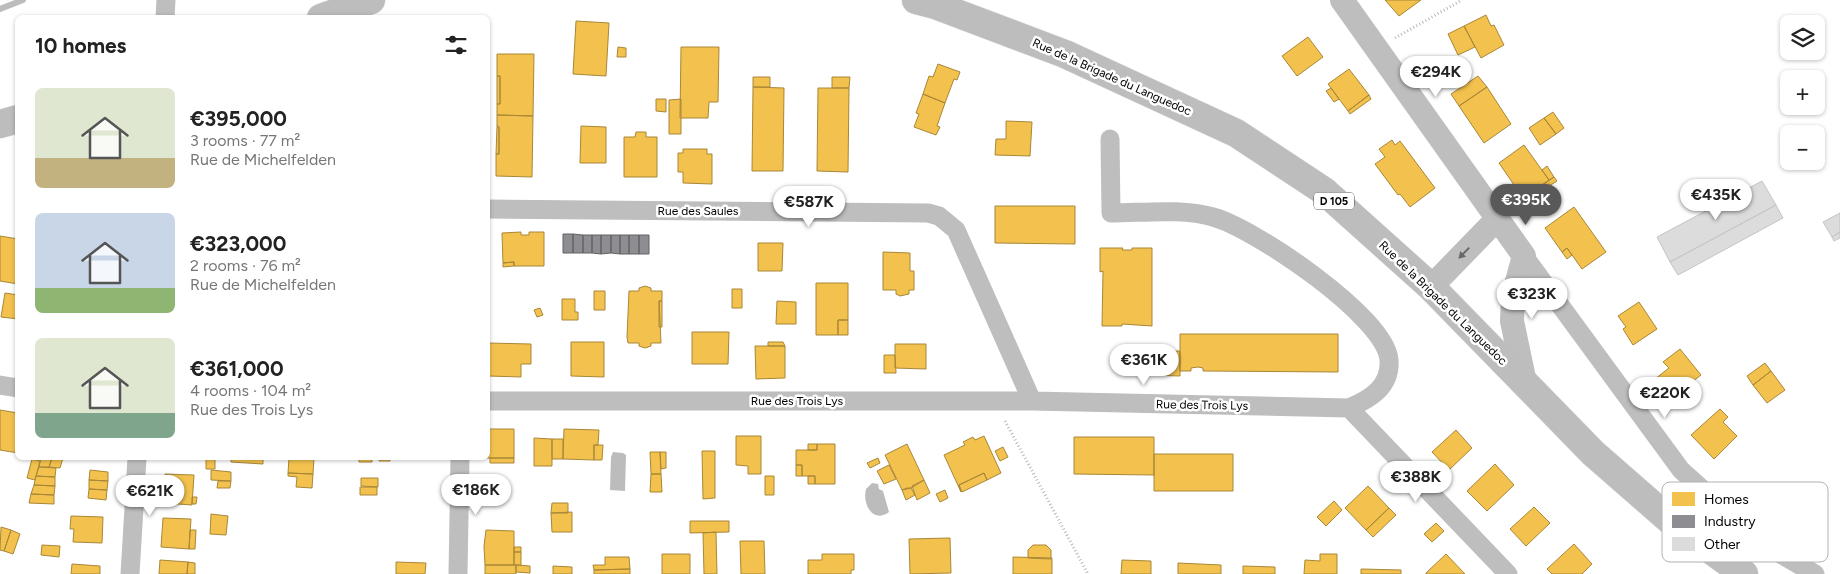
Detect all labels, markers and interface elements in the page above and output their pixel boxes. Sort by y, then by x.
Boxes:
map controls [1780,15,1825,170]
button: layers [1780,15,1825,60]
icon: filters [442,31,470,59]
text: 10 homes [35,33,126,58]
street label: Rue de la Brigade du Languedoc [1030,36,1194,119]
pin: €294K [1401,56,1471,98]
text: €294K [1411,62,1461,81]
button: + [1780,70,1825,115]
text: €395,000 [190,106,287,131]
icon: home [75,108,135,168]
button: − [1780,125,1825,170]
text: 3 rooms · 77 m² [190,131,300,150]
text: Rue de Michelfelden [190,150,336,169]
pin: €435K [1681,178,1751,221]
pin: €395K [1491,184,1561,226]
text: €435K [1691,185,1741,204]
pin: €587K [774,186,844,228]
text: €395K [1501,190,1551,209]
text: €587K [784,192,834,211]
road number: D 105 [1314,192,1354,210]
street label: Rue des Saules [658,204,739,218]
text: €323,000 [190,231,286,256]
icon: home [75,233,135,293]
street label: Rue de la Brigade du Languedoc [1376,238,1510,368]
one-way arrow [1458,247,1470,259]
text: 2 rooms · 76 m² [190,256,301,275]
text: Rue de Michelfelden [190,275,336,294]
pin: €323K [1497,278,1567,320]
text: €323K [1508,284,1556,303]
pin: €361K [1109,344,1179,386]
text: €361K [1121,350,1167,369]
text: €361,000 [190,356,284,381]
icon: home [75,358,135,418]
pin: €220K [1630,376,1700,419]
text: 4 rooms · 104 m² [190,381,311,400]
text: €220K [1640,383,1690,402]
street label: Rue des Trois Lys [751,394,844,408]
street label: Rue des Trois Lys [1156,397,1249,413]
text: Rue des Trois Lys [190,400,313,419]
pin: €388K [1381,460,1451,503]
text: €388K [1391,467,1441,486]
pin: €621K [115,474,185,517]
pin: €186K [441,474,511,516]
text: €186K [452,480,500,499]
text: €621K [126,481,174,500]
legend [1662,482,1828,562]
text: Homes [1704,491,1749,508]
text: Industry [1704,513,1756,530]
text: Other [1704,536,1741,553]

